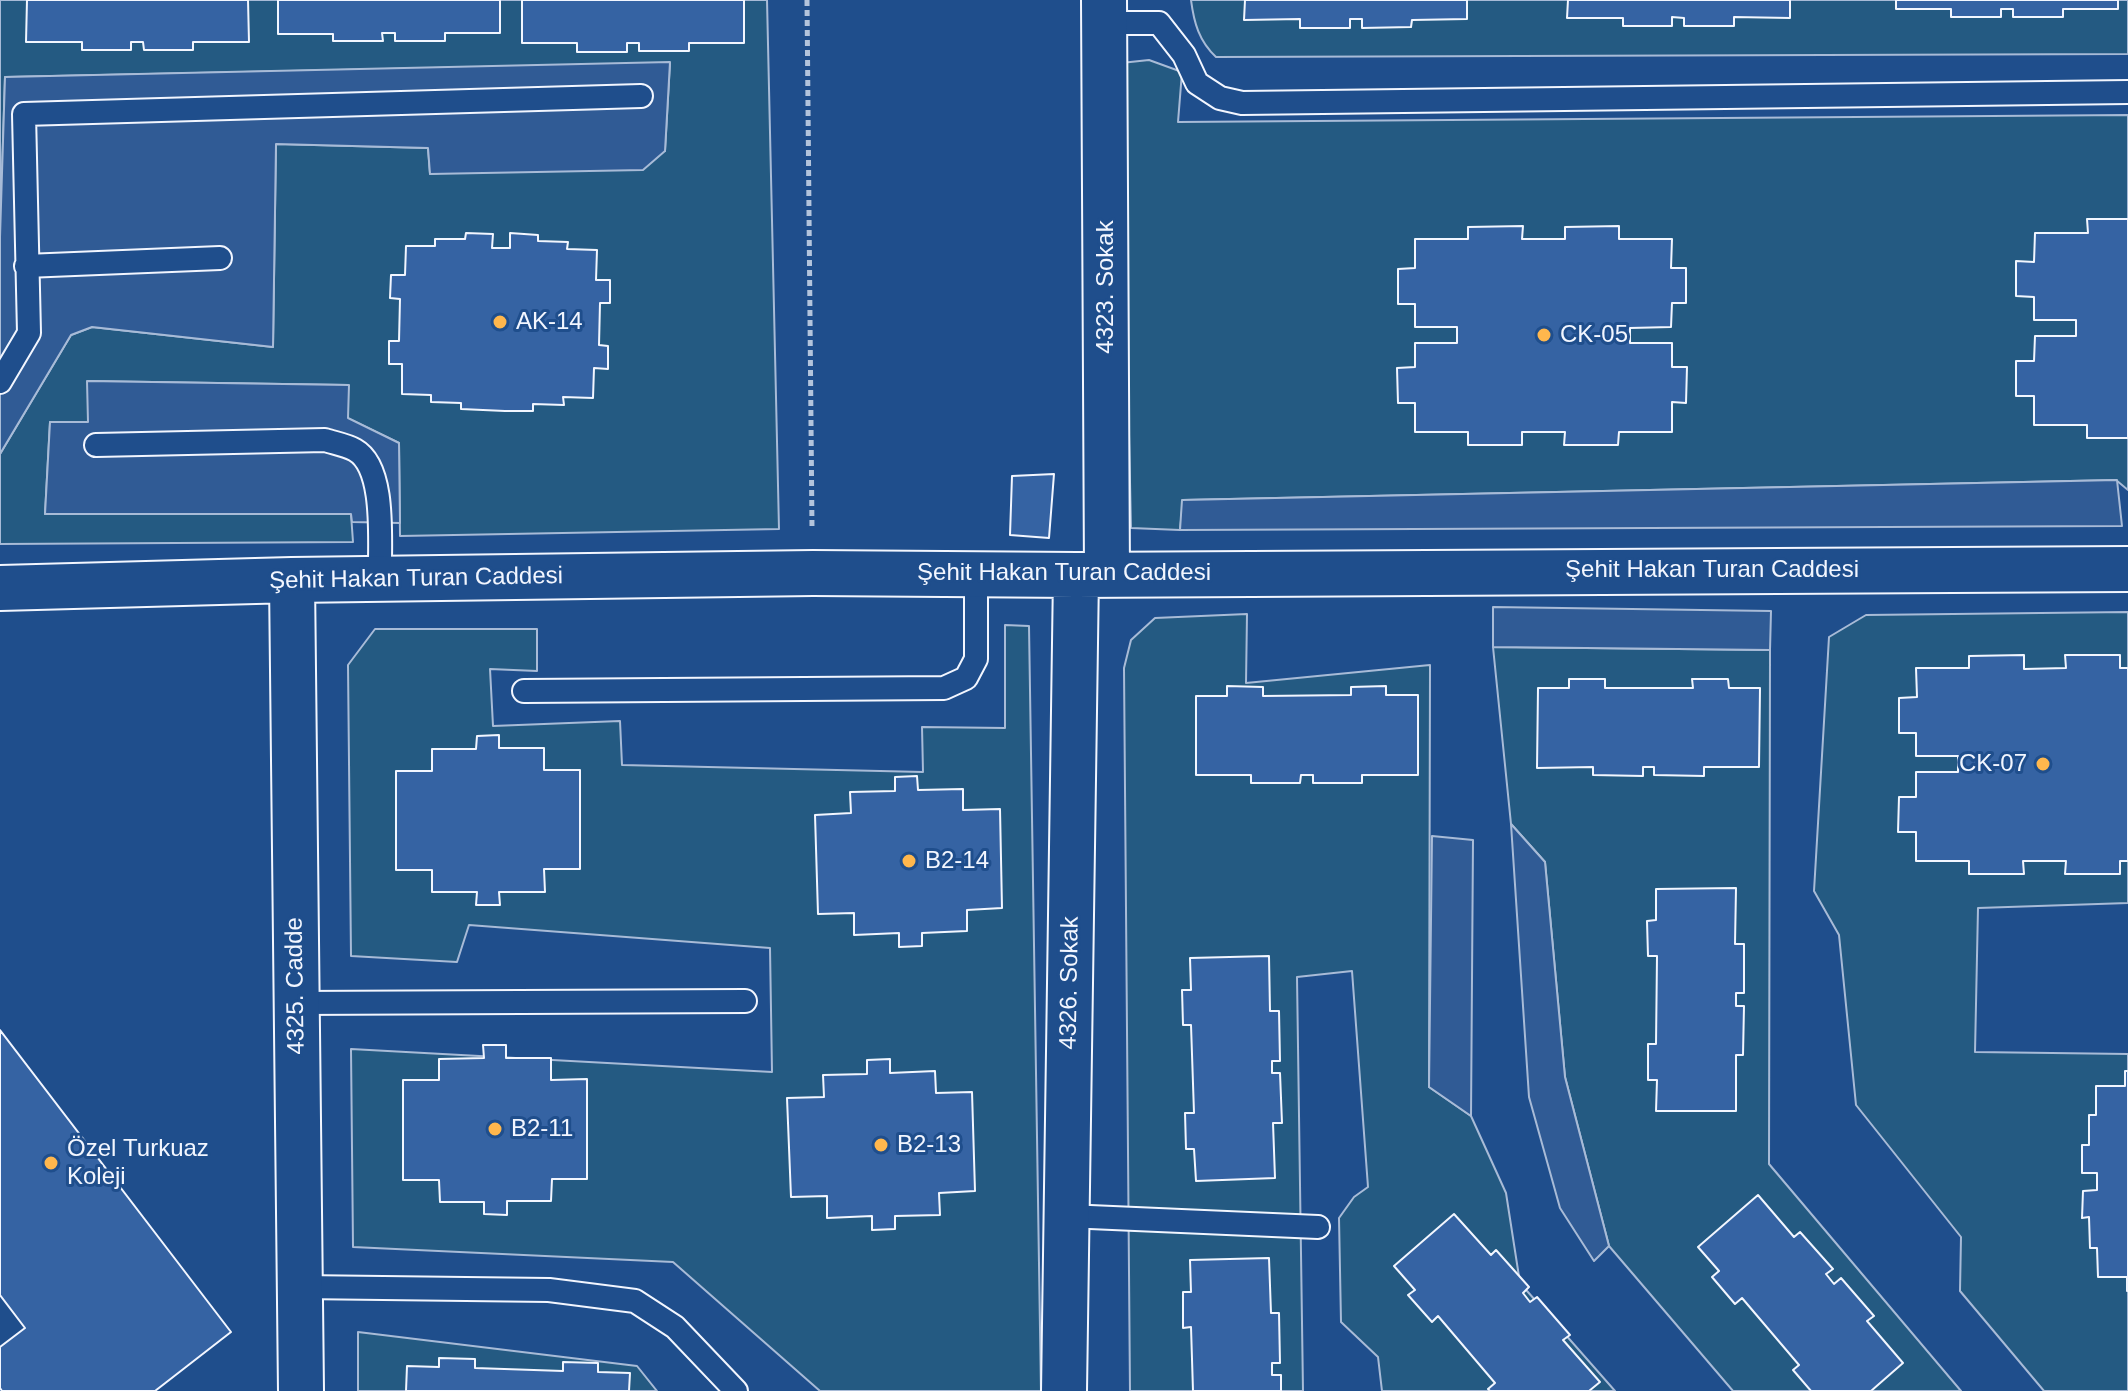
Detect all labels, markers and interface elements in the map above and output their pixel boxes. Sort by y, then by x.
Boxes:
street label: 4323. Sokak [1092,220,1120,354]
place label: AK-14 [516,308,583,336]
marker: AK-14 [491,313,509,331]
place label: CK-05 [1560,321,1628,349]
marker: CK-05 [1535,326,1553,344]
street label: Şehit Hakan Turan Caddesi [1565,556,1859,584]
street label: Şehit Hakan Turan Caddesi [917,559,1211,587]
street label: Şehit Hakan Turan Caddesi [269,562,563,596]
place label: CK-07 [1959,750,2027,778]
marker: CK-07 [2034,755,2052,773]
place label: B2-14 [925,847,989,875]
marker: B2-14 [900,852,918,870]
street label: 4326. Sokak [1054,916,1086,1050]
street label: 4325. Cadde [280,917,312,1055]
place label: B2-11 [511,1115,573,1143]
marker: B2-11 [486,1120,504,1138]
place label: B2-13 [897,1131,961,1159]
place label: Özel Turkuaz Koleji [67,1135,209,1191]
marker: B2-13 [872,1136,890,1154]
marker: Özel Turkuaz Koleji [42,1154,60,1172]

